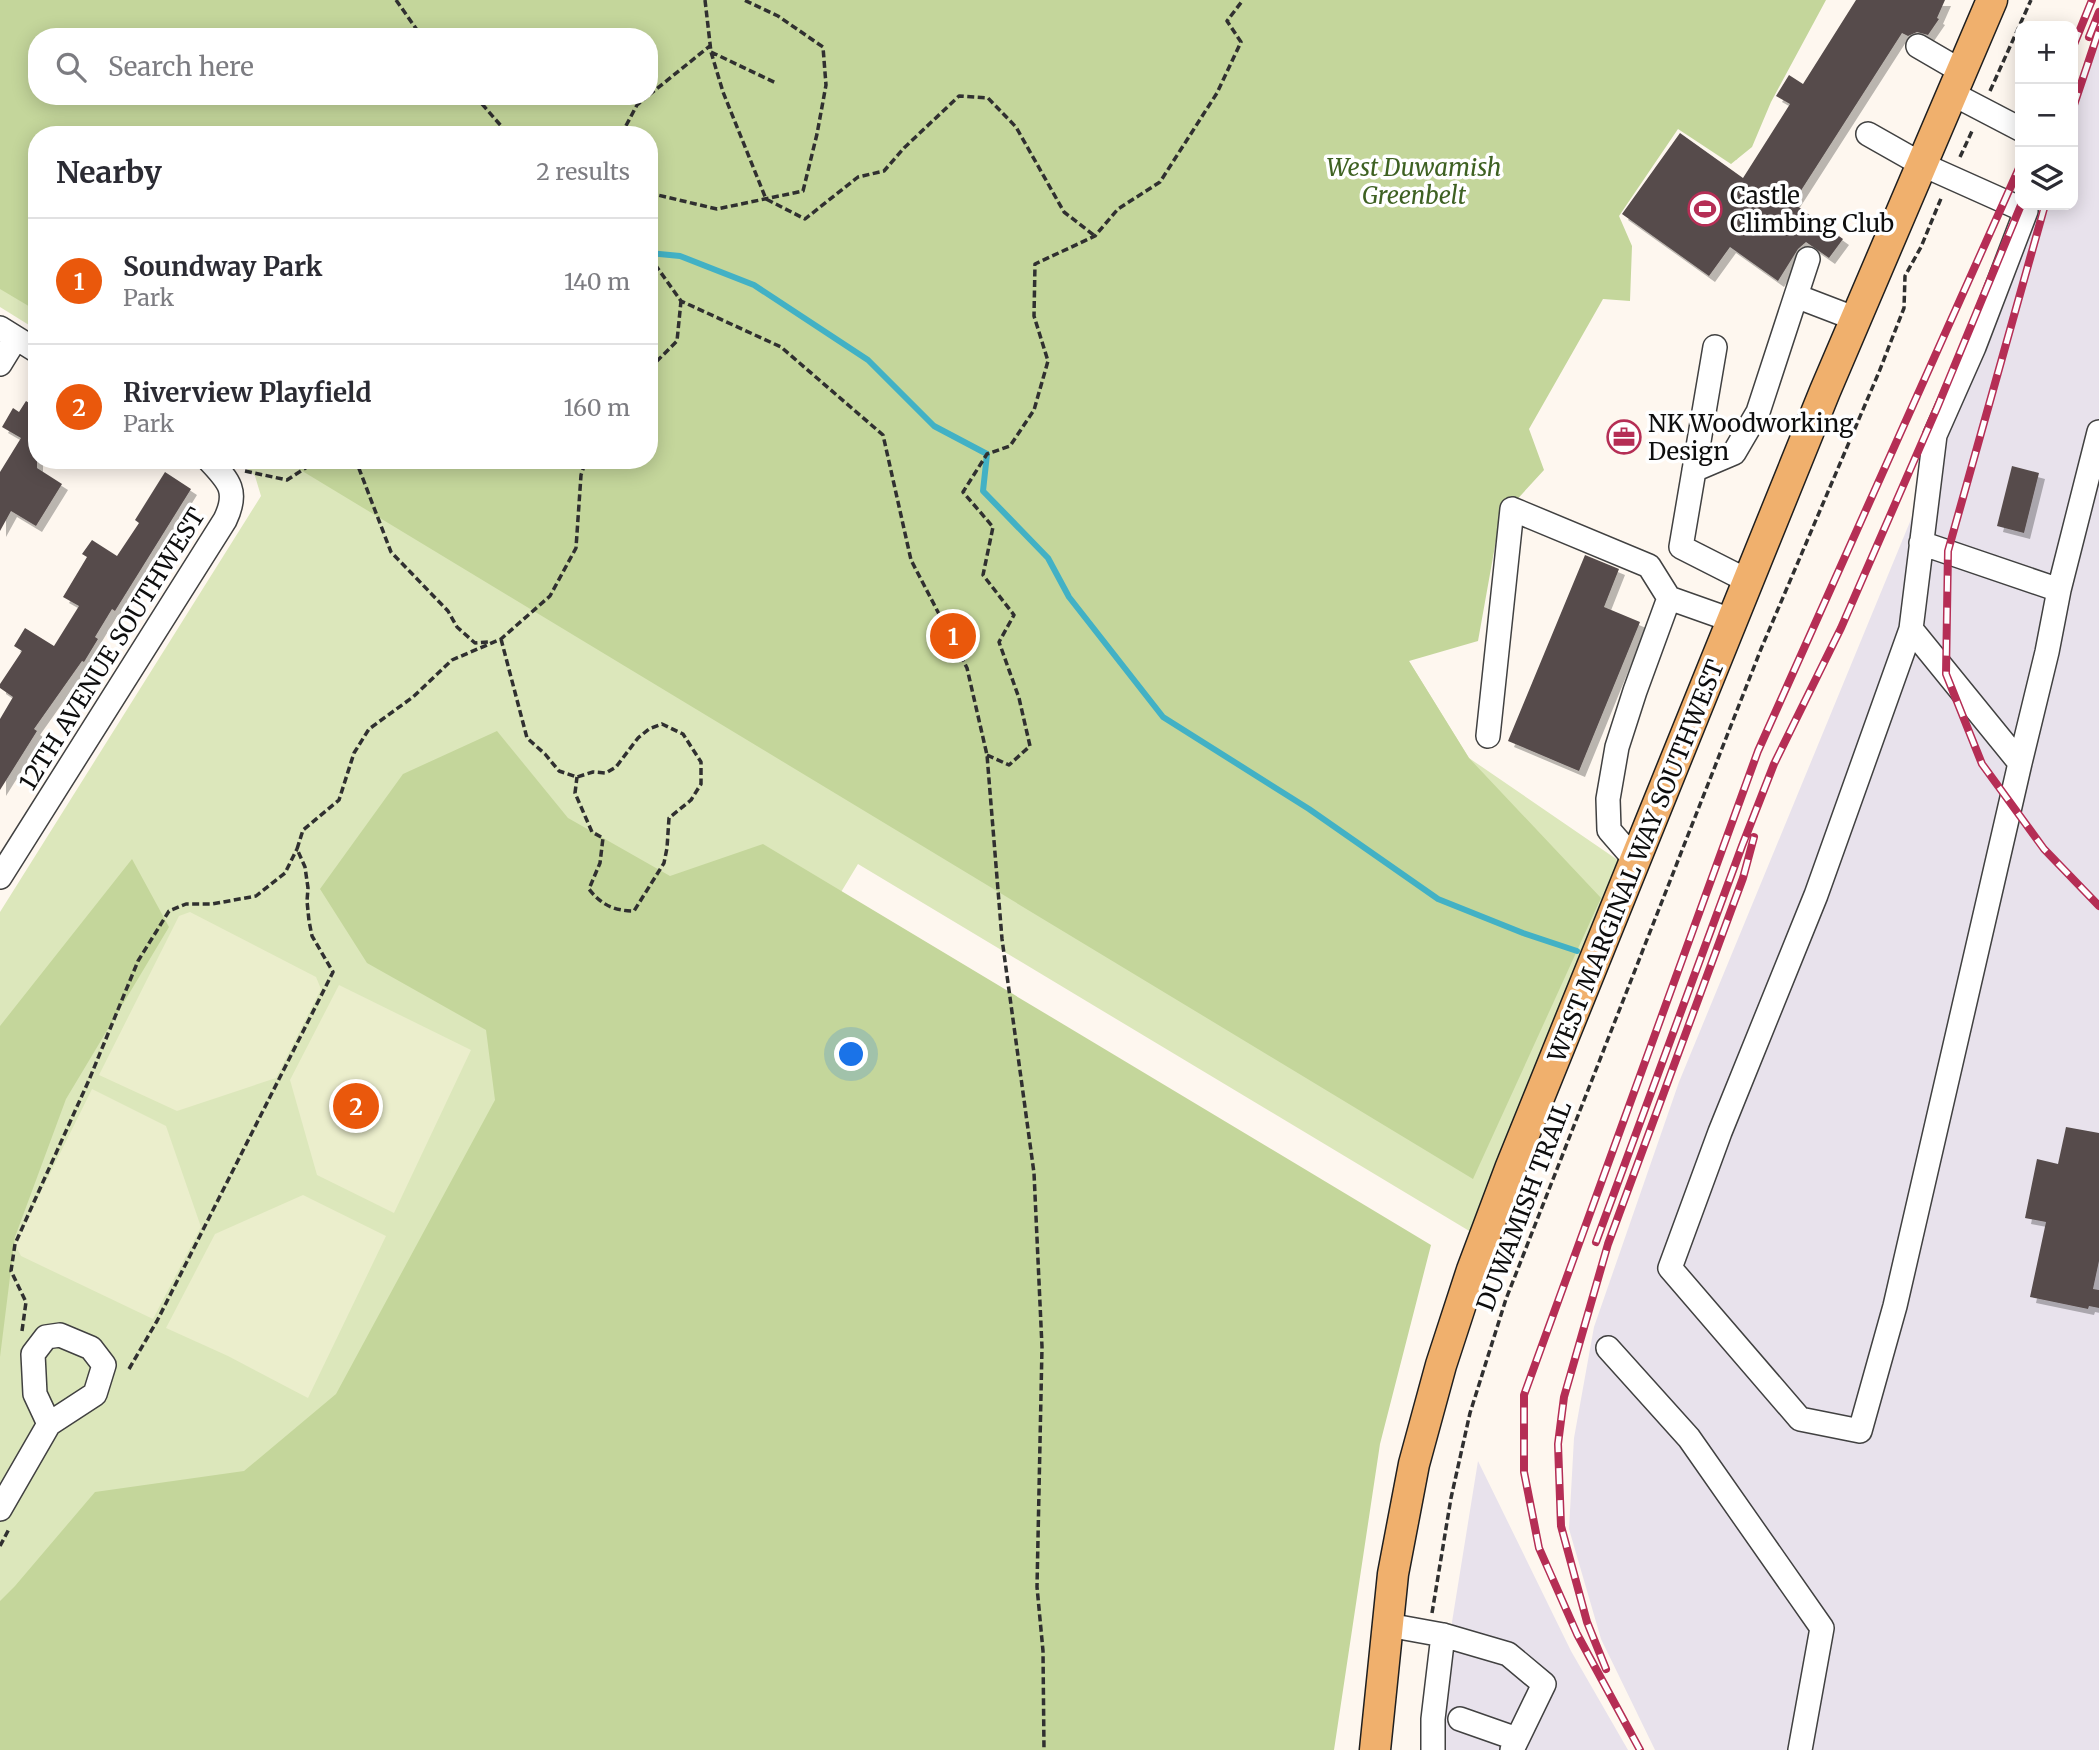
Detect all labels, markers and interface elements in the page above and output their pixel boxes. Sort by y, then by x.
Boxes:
map controls [2015,21,2078,210]
button: + [2015,21,2078,84]
search box [28,28,658,105]
icon: search [52,48,90,86]
text: Search here [108,50,254,83]
button: − [2015,84,2078,147]
button: layers [2015,147,2078,210]
park label: West Duwamish Greenbelt [1326,152,1502,211]
text: Nearby [56,153,162,191]
text: 2 results [536,157,630,186]
place label: Castle Climbing Club [1730,180,1894,239]
sports icon: Castle Climbing Club [1686,190,1724,228]
text: Soundway Park [123,250,322,283]
text: 1 [74,267,84,296]
text: 140 m [564,267,630,296]
text: Park [123,283,174,312]
text: Riverview Playfield [123,376,372,409]
text: 2 [72,393,86,422]
text: 160 m [564,393,630,422]
place label: NK Woodworking Design [1648,408,1854,467]
text: Park [123,409,174,438]
office icon: NK Woodworking Design [1605,418,1643,456]
street label: 12TH AVENUE SOUTHWEST [12,502,212,796]
pin: 1 [930,610,976,662]
street label: WEST MARGINAL WAY SOUTHWEST [1541,655,1731,1068]
your location [834,1037,868,1071]
pin: 2 [333,1080,379,1132]
street label: DUWAMISH TRAIL [1470,1097,1578,1315]

